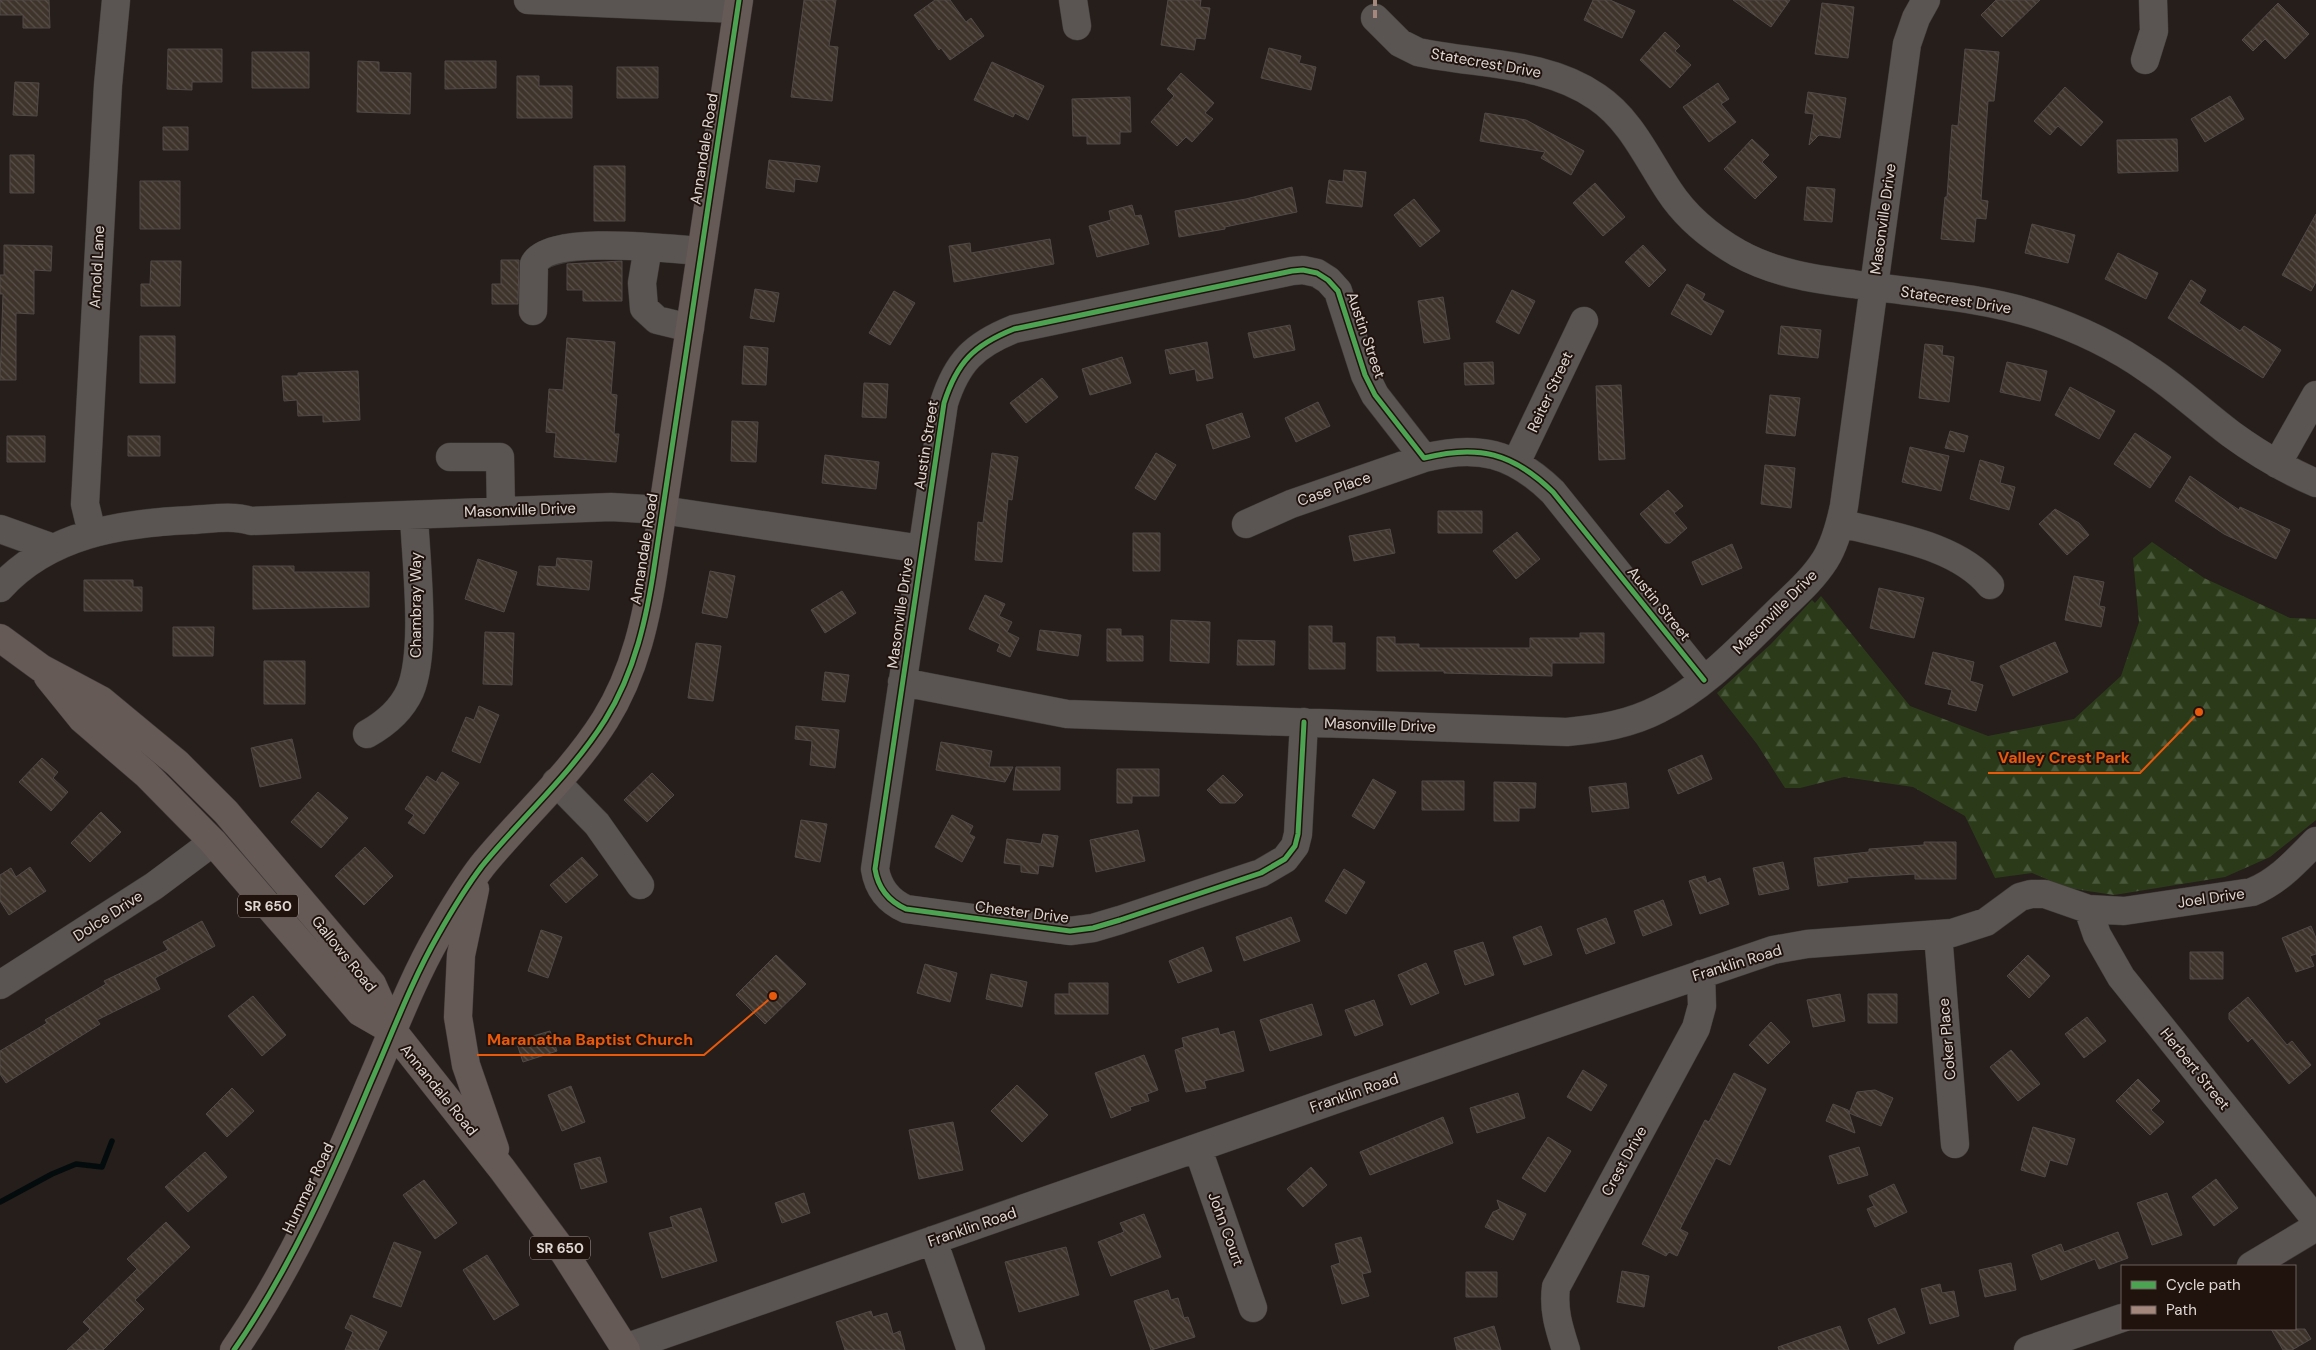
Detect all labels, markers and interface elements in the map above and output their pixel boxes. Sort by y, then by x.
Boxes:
street label: Statecrest Drive [1429,43,1543,83]
street label: Annandale Road [685,92,723,206]
street label: Masonville Drive [1865,162,1901,276]
street label: Arnold Lane [85,225,109,309]
street label: Statecrest Drive [1899,281,2013,319]
street label: Austin Street [1342,289,1390,381]
street label: Reiter Street [1523,348,1577,436]
street label: Austin Street [909,399,943,491]
street label: Case Place [1295,467,1373,511]
street label: Annandale Road [625,492,663,606]
street label: Masonville Drive [464,498,576,522]
street label: Chambray Way [406,551,426,658]
street label: Masonville Drive [882,556,918,670]
street label: Austin Street [1623,563,1695,645]
street label: Masonville Drive [1728,565,1822,659]
street label: Masonville Drive [1324,713,1436,737]
callout: Valley Crest Park [1988,742,2140,773]
text: Valley Crest Park [1998,747,2131,768]
street label: Joel Drive [2176,883,2246,913]
street label: Dolce Drive [69,886,147,946]
road number: SR 650 [238,894,298,918]
street label: Chester Drive [974,896,1070,928]
street label: Gallows Road [307,912,381,996]
street label: Franklin Road [1690,940,1784,986]
street label: Coker Place [1933,997,1961,1081]
callout: Maranatha Baptist Church [477,1024,704,1055]
street label: Herbert Street [2156,1024,2234,1114]
text: Maranatha Baptist Church [487,1029,693,1050]
street label: Annandale Road [396,1040,482,1140]
street label: Franklin Road [1307,1069,1401,1117]
street label: Crest Drive [1597,1122,1651,1200]
street label: Hummer Road [277,1139,339,1237]
street label: John Court [1203,1189,1249,1269]
street label: Franklin Road [925,1203,1019,1251]
road number: SR 650 [530,1236,590,1260]
legend [2121,1265,2296,1330]
text: Cycle path [2166,1275,2241,1295]
text: Path [2166,1300,2197,1320]

